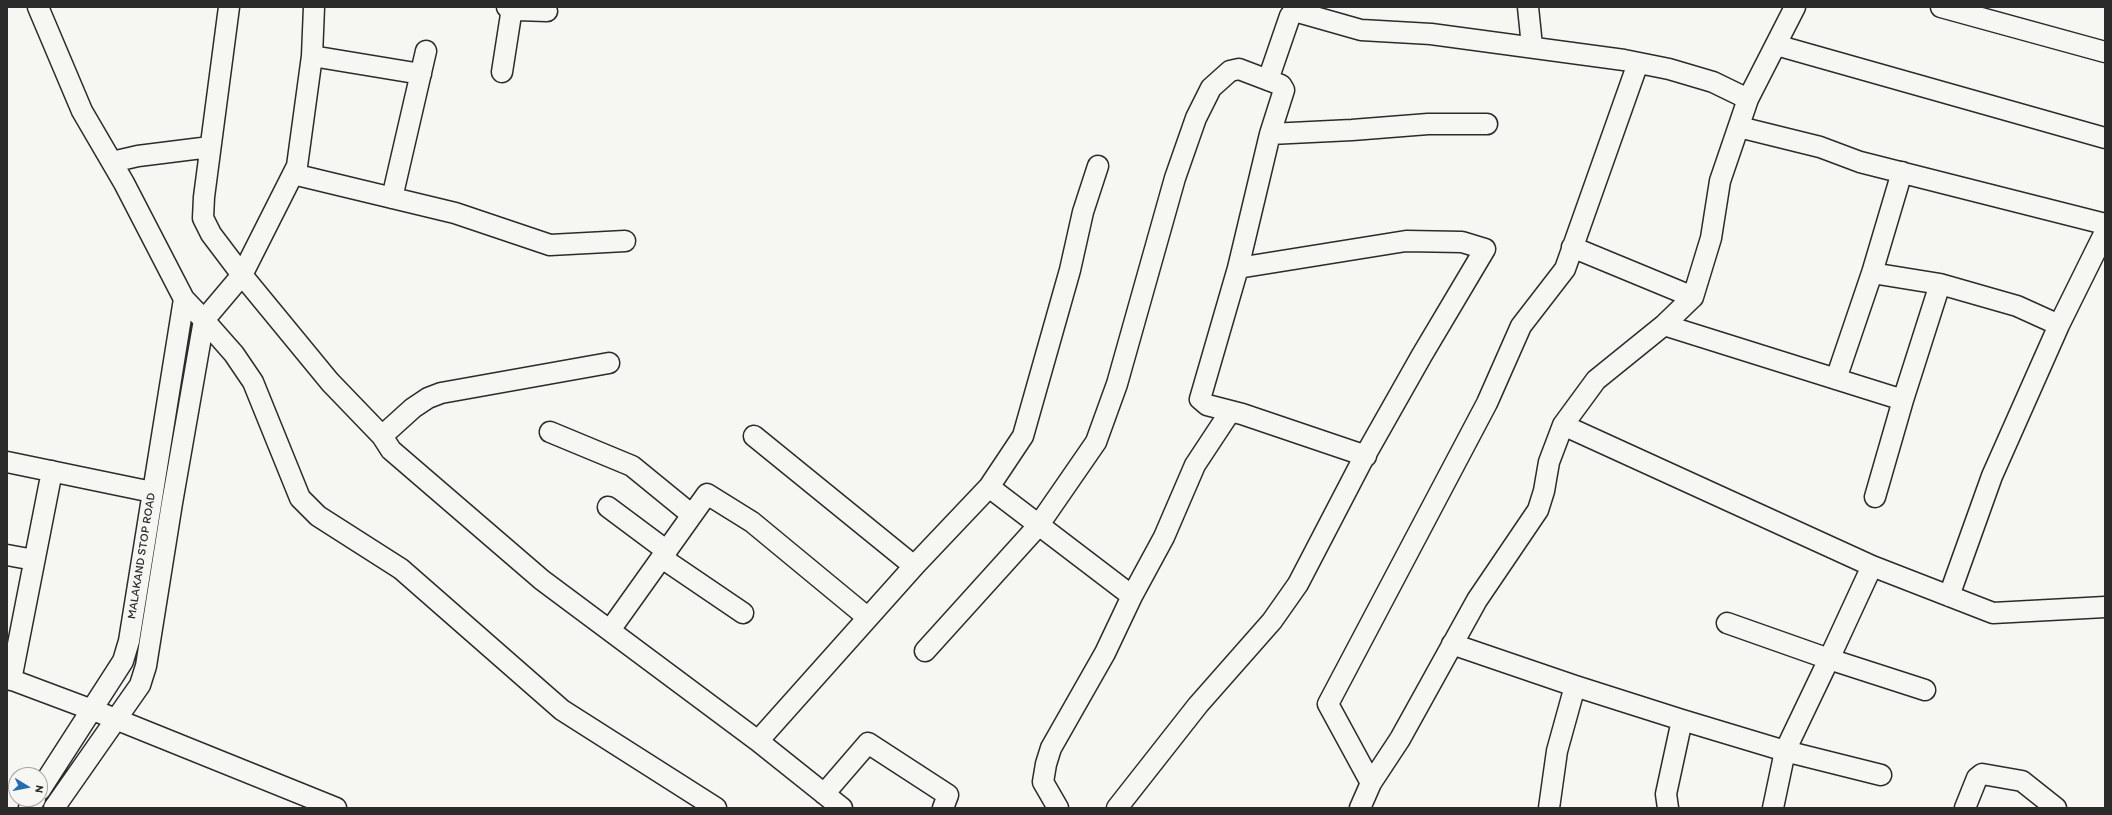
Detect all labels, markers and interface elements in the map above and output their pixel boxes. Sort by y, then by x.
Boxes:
street label: MALAKAND STOP ROAD [125,492,159,620]
north arrow [8,767,48,807]
text: N [32,784,46,794]

